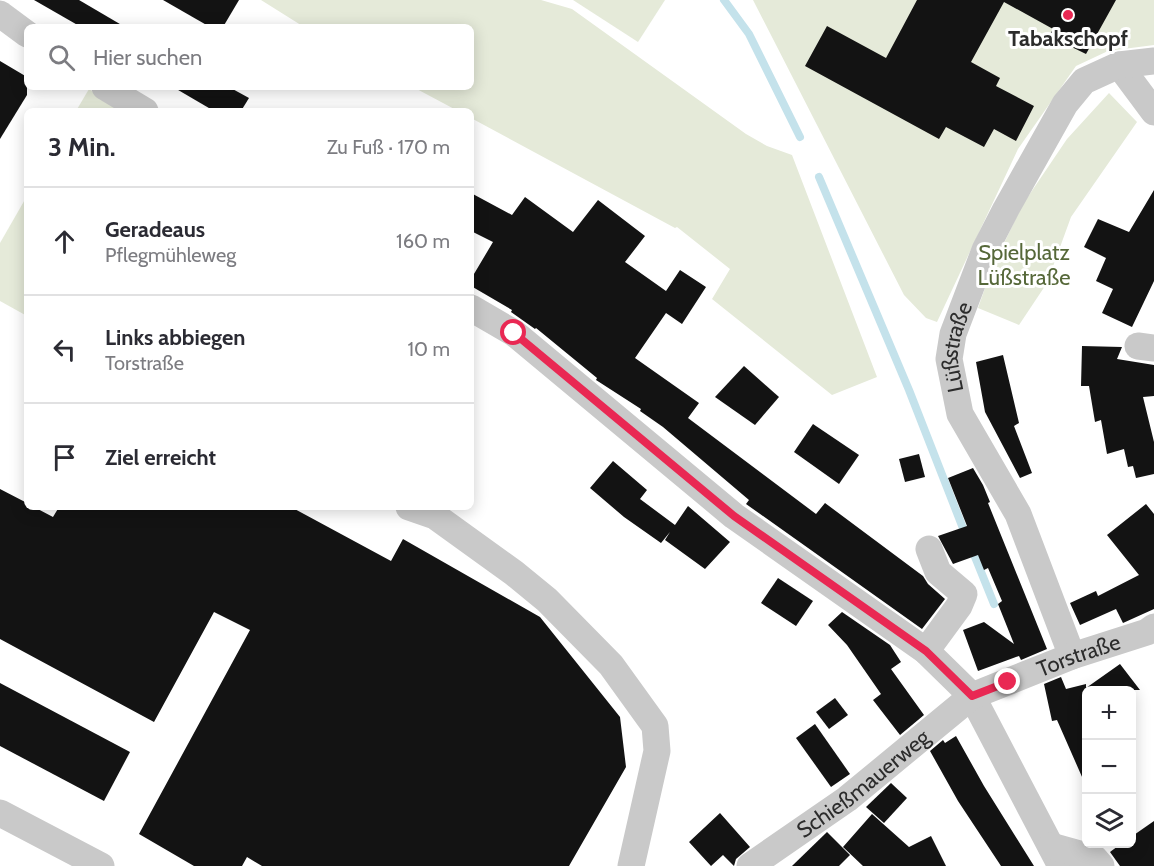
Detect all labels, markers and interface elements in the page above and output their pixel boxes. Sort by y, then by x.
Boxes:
marker: Tabakschopf [1061,8,1075,22]
search box [24,24,474,90]
place label: Tabakschopf [1008,25,1129,52]
icon: search [45,41,78,74]
text: Hier suchen [93,44,202,71]
text: 3 Min. [48,131,116,163]
text: Zu Fuß · 170 m [327,135,450,159]
text: Geradeaus [105,216,205,243]
icon: ahead [48,225,81,258]
text: 160 m [396,229,450,253]
park label: Spielplatz Lüßstraße [978,239,1070,291]
text: Pflegmühleweg [105,243,236,267]
street label: Lüßstraße [936,298,978,395]
route start [500,319,526,345]
text: Links abbiegen [105,324,245,351]
icon: left [48,333,81,366]
text: 10 m [407,337,450,361]
text: Torstraße [105,351,184,375]
icon: arrive [48,441,81,474]
text: Ziel erreicht [105,444,216,471]
street label: Torstraße [1033,628,1124,683]
route end [994,668,1020,694]
map controls [1082,686,1136,848]
button: + [1082,686,1136,740]
street label: Schießmauerweg [792,723,936,844]
button: − [1082,740,1136,794]
button: layers [1082,794,1136,848]

